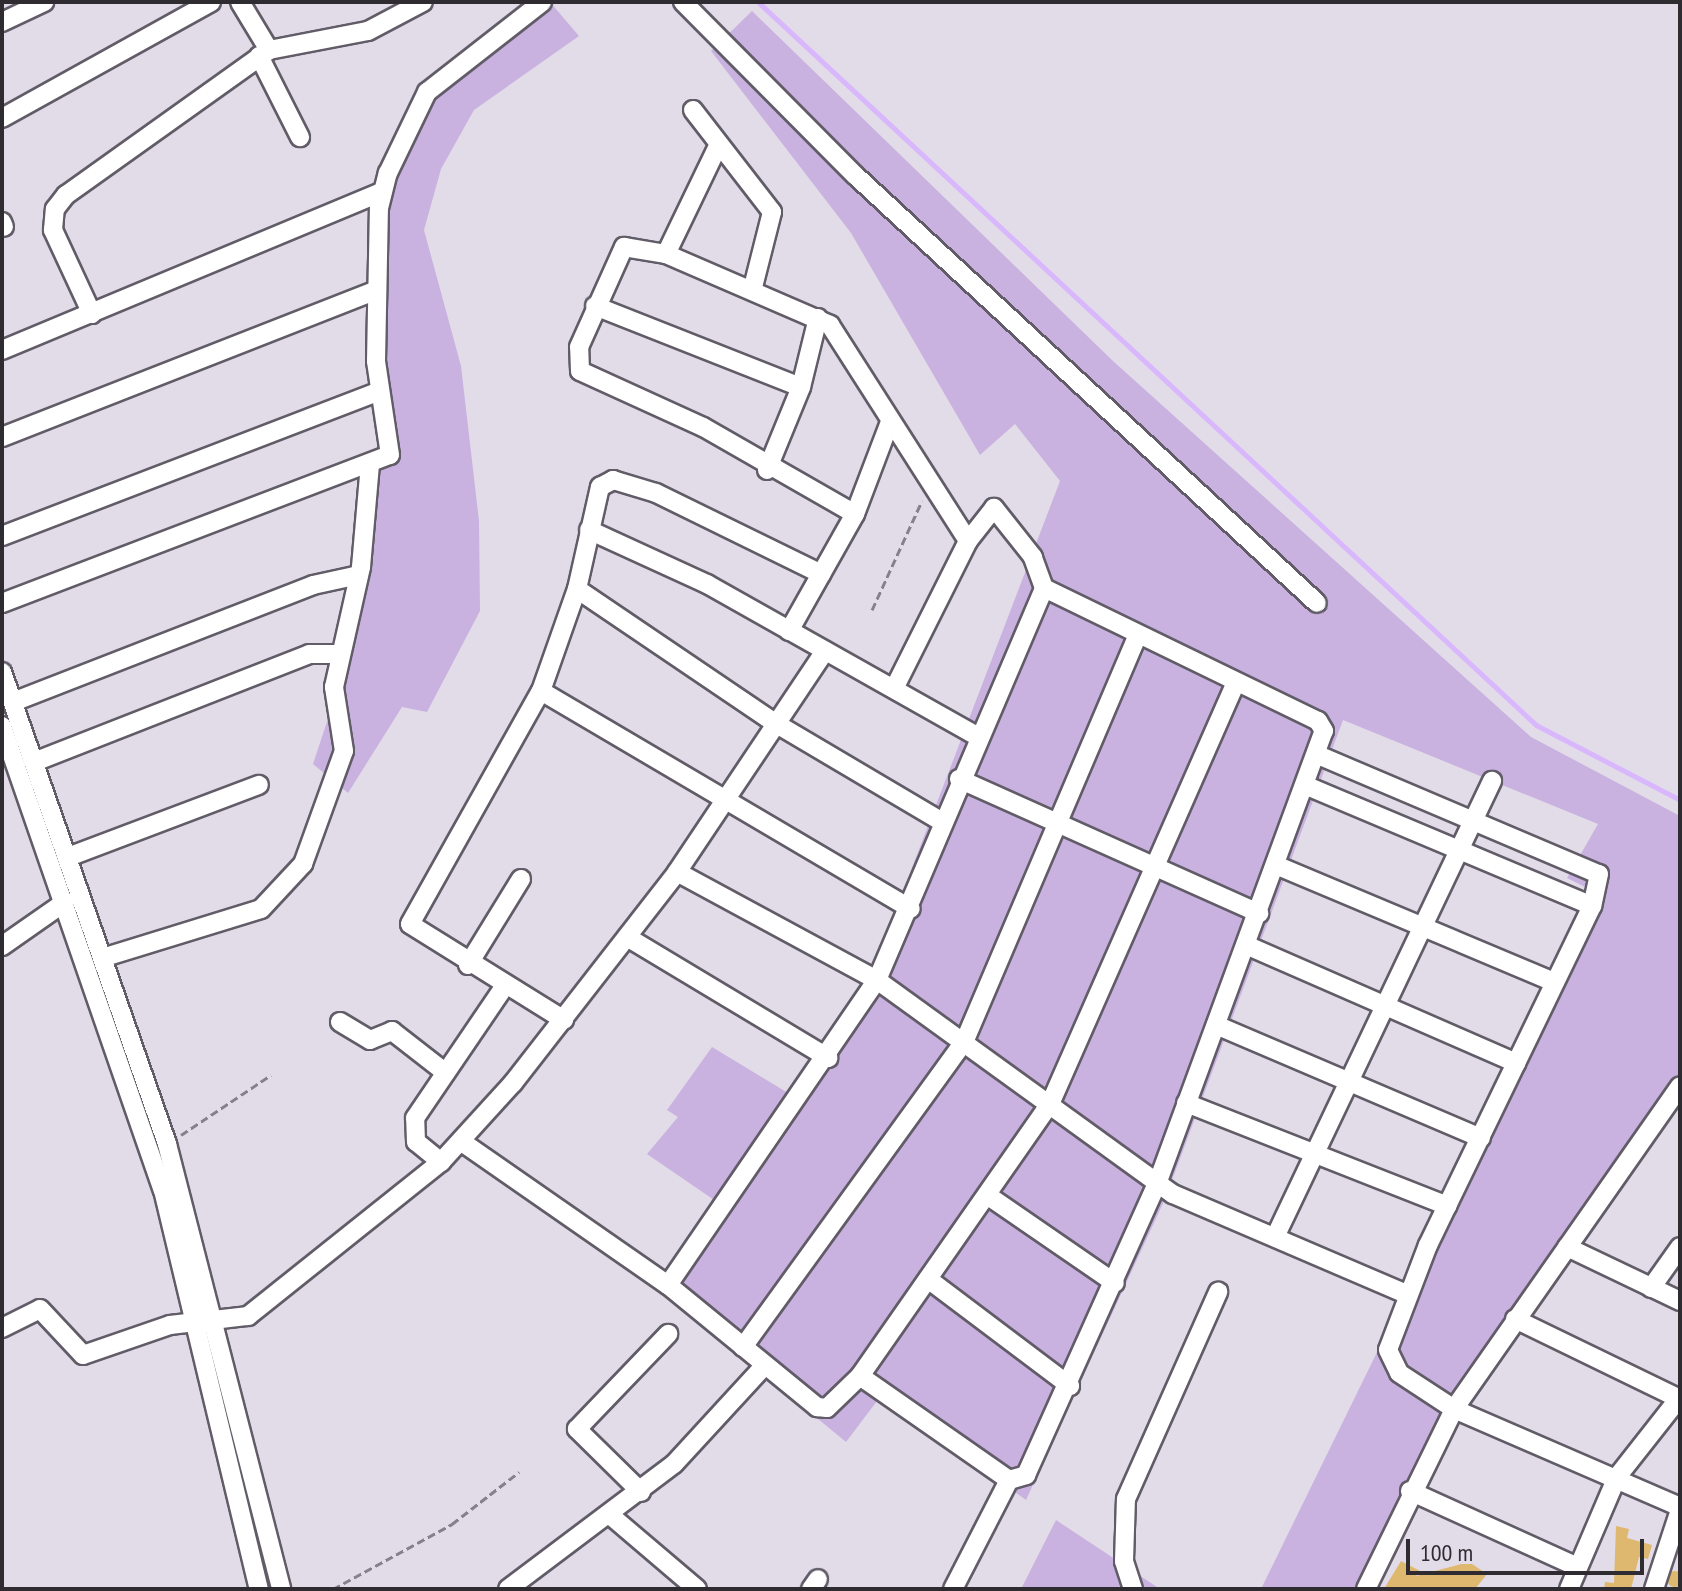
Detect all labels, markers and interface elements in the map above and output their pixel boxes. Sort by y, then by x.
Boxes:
scale bar [1410,1523,1648,1573]
text: 100 m [1420,1537,1473,1568]

